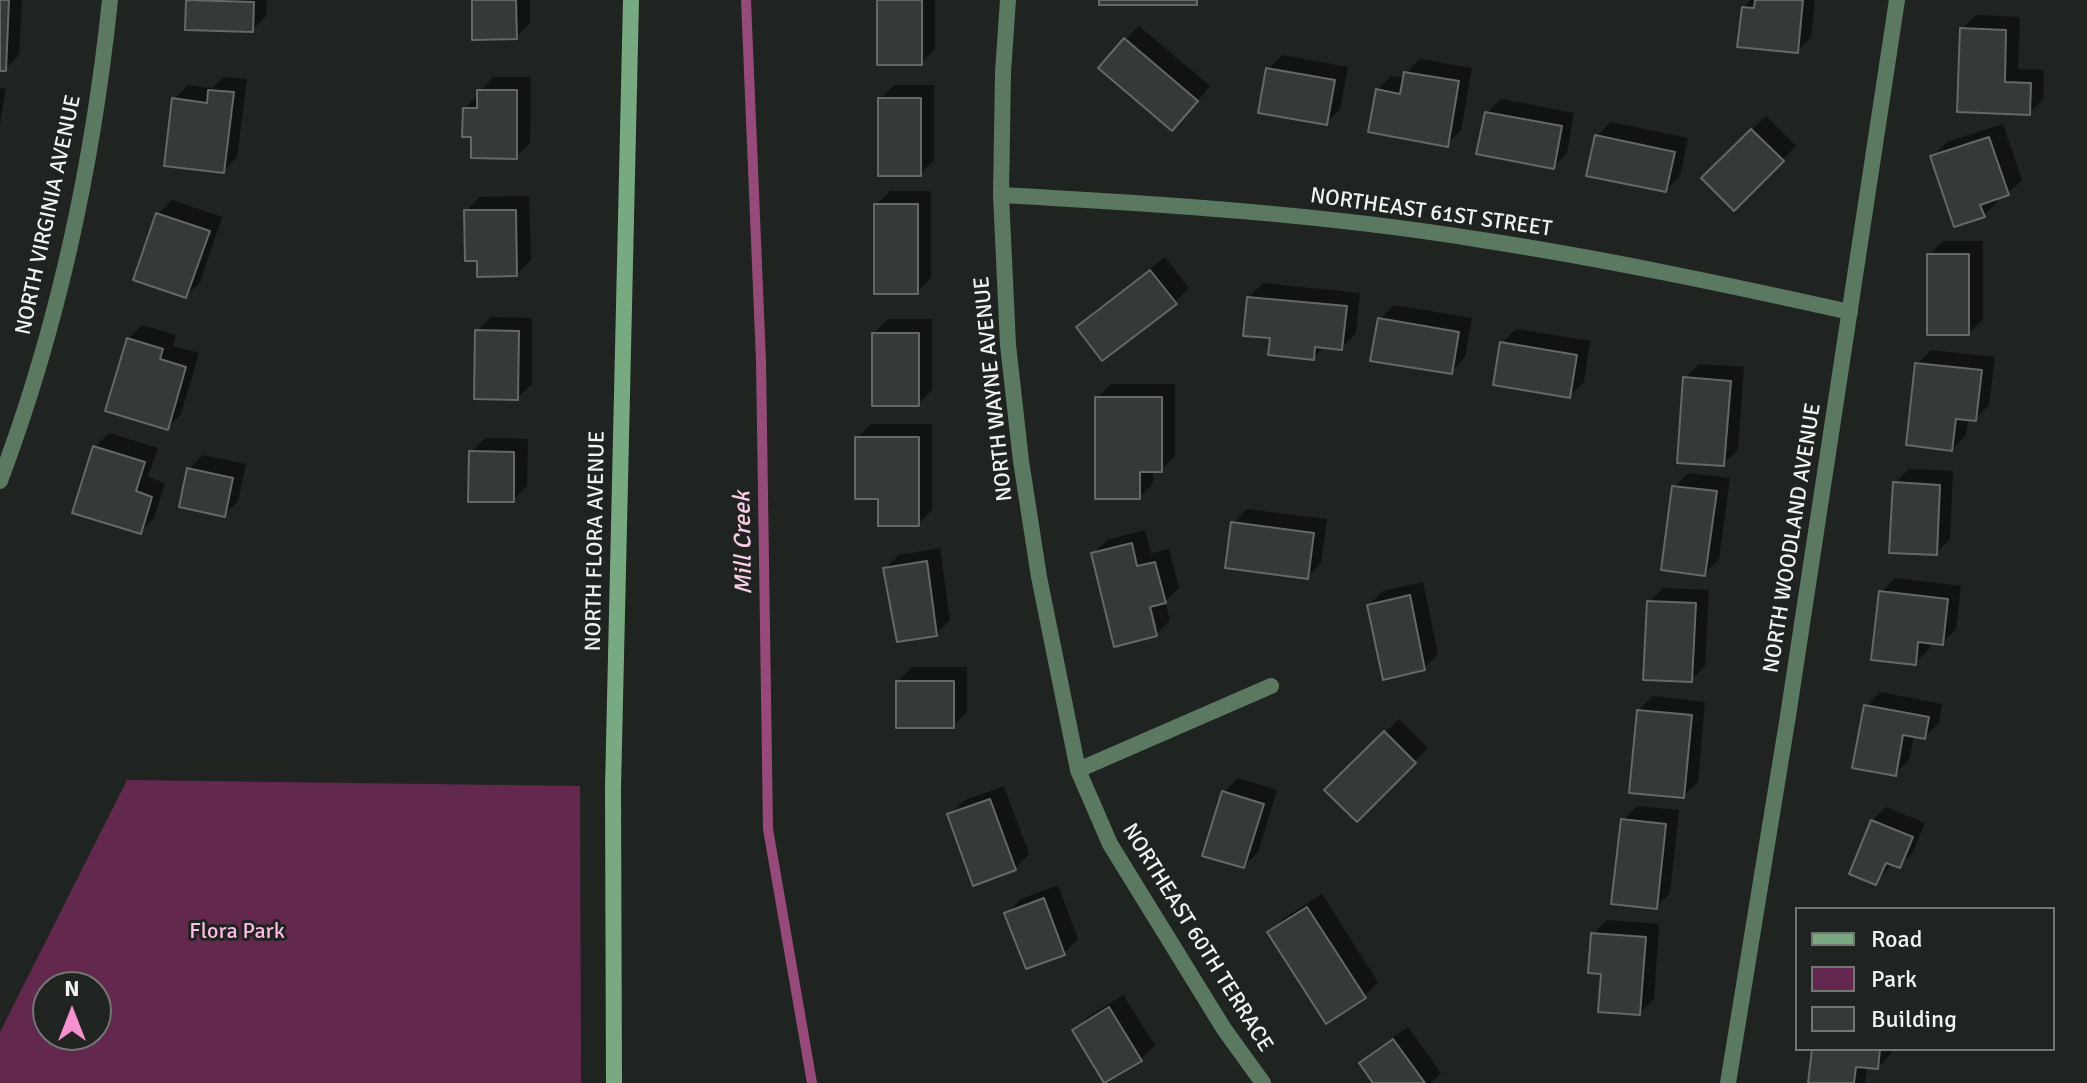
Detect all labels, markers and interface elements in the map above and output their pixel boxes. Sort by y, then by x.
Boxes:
street label: NORTH VIRGINIA AVENUE [11,93,87,337]
street label: NORTHEAST 61ST STREET [1309,183,1553,243]
street label: NORTH WAYNE AVENUE [969,275,1019,503]
street label: NORTH WOODLAND AVENUE [1759,401,1827,675]
street label: NORTH FLORA AVENUE [581,430,611,652]
water label: Mill Creek [729,491,759,595]
street label: NORTHEAST 60TH TERRACE [1116,819,1278,1057]
legend [1795,907,2055,1051]
park label: Flora Park [189,919,285,945]
text: Road [1871,924,1922,954]
text: Park [1871,964,1917,994]
north arrow [32,971,112,1051]
text: N [64,975,80,1002]
text: Building [1871,1004,1957,1034]

